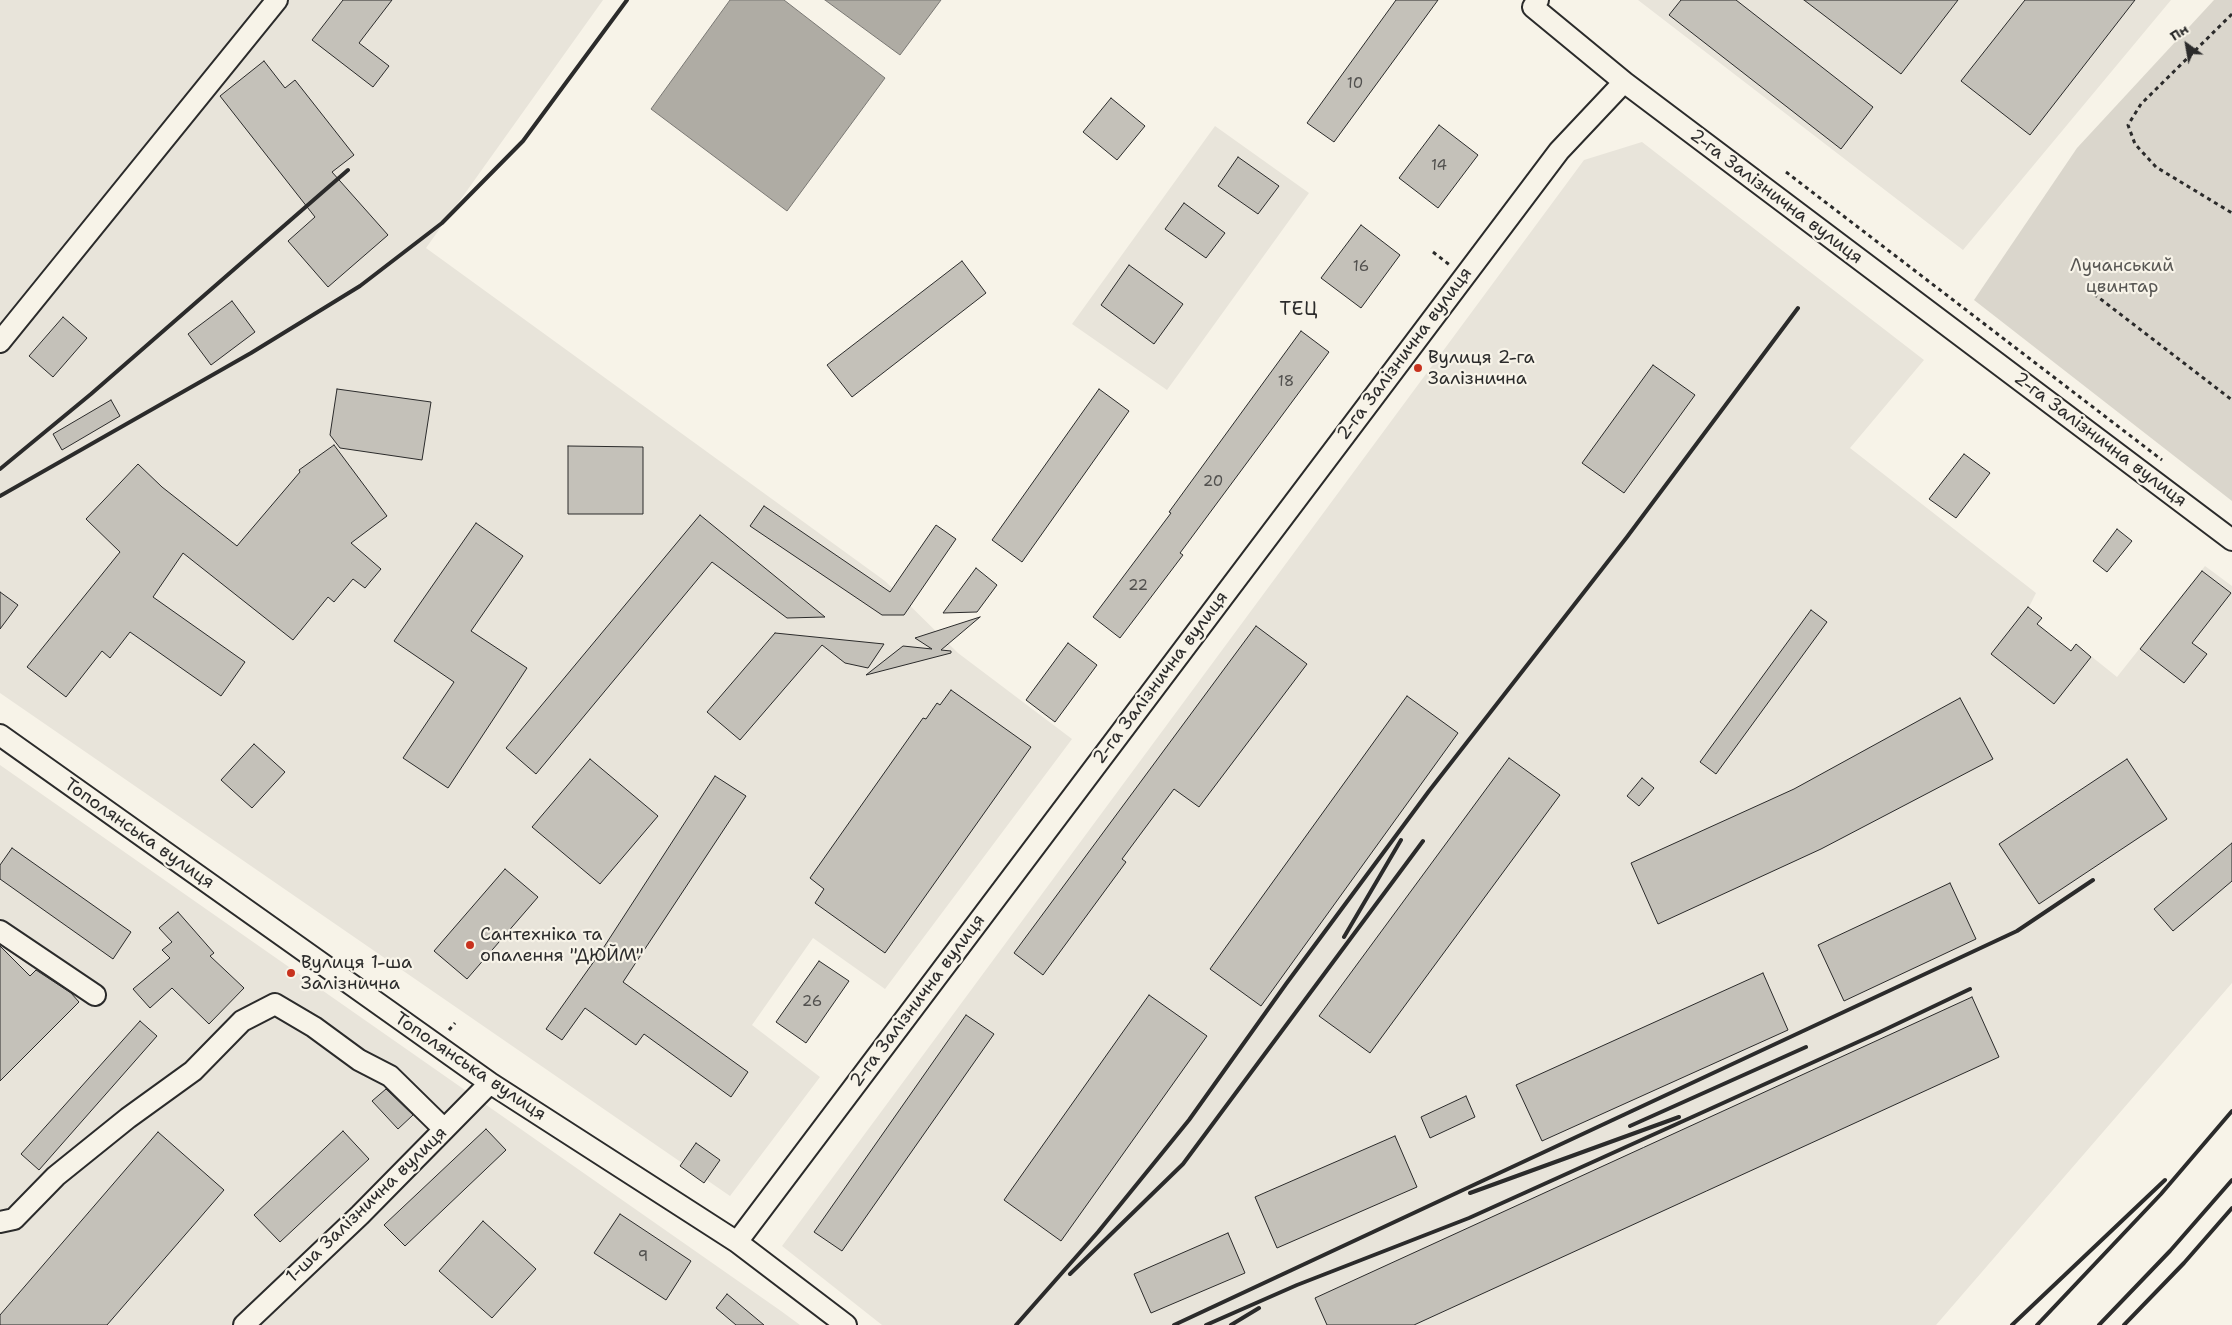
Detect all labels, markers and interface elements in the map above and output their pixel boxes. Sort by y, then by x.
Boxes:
north arrow [2162,20,2212,70]
text: Пн [2166,20,2192,45]
house number: 10 [1347,75,1363,93]
street label: 2-га Залізнична вулиця [1685,125,1867,269]
house number: 14 [1431,157,1447,175]
park label: Лучанський цвинтар [2070,255,2174,298]
house number: 16 [1353,258,1369,276]
street label: 2-га Залізнична вулиця [1333,263,1477,445]
district label: ТЕЦ [1279,299,1319,321]
place label: Вулиця 2-га Залізнична [1428,347,1535,389]
marker: Вулиця 2-га Залізнична [1412,362,1424,374]
street label: 2-га Залізнична вулиця [2009,368,2191,512]
house number: 18 [1278,373,1294,391]
house number: 20 [1203,473,1223,491]
house number: 22 [1128,577,1148,595]
street label: 2-га Залізнична вулиця [1089,587,1233,769]
street label: Тополянська вулиця [60,774,218,894]
street label: 2-га Залізнична вулиця [846,910,990,1092]
place label: Сантехніка та опалення "ДЮЙМ" [480,924,644,966]
marker: Сантехніка та опалення "ДЮЙМ" [464,939,476,951]
place label: Вулиця 1-ша Залізнична [301,952,412,994]
marker: Вулиця 1-ша Залізнична [285,967,297,979]
house number: 26 [802,993,822,1011]
street label: Тополянська вулиця [390,1008,550,1126]
street label: 1-ша Залізнична вулиця [282,1122,452,1288]
house number: 9 [638,1248,648,1266]

